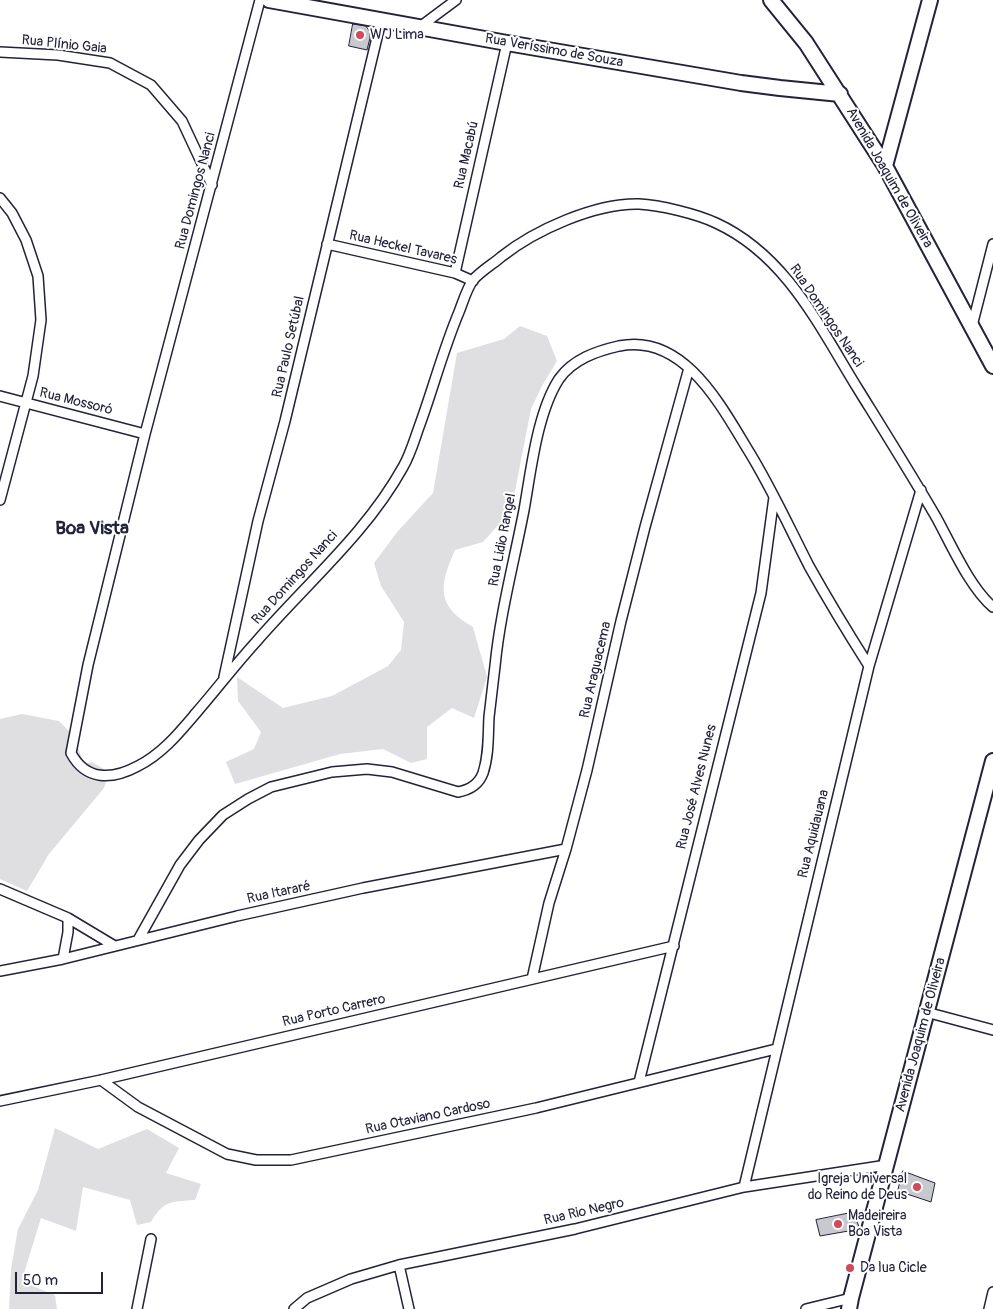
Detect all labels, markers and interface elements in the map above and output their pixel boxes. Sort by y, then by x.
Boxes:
place label: W J Lima [370,27,424,43]
marker: W J Lima [354,29,366,41]
street label: Rua Veríssimo de Souza [484,31,624,71]
street label: Rua Plínio Gaia [21,32,107,58]
street label: Avenida Joaquim de Oliveira [842,105,936,251]
street label: Rua Macabú [451,119,483,191]
street label: Rua Domingos Nanci [172,131,220,251]
street label: Rua Heckel Tavares [347,227,459,269]
street label: Rua Domingos Nanci [785,261,867,371]
street label: Rua Paulo Setúbal [269,295,309,399]
street label: Rua Mossoró [38,385,114,419]
street label: Rua Lidio Rangel [486,492,520,588]
district label: Boa Vista [55,518,129,540]
street label: Rua Domingos Nanci [249,528,341,628]
street label: Rua Araguacema [577,620,615,720]
street label: Rua José Alves Nunes [673,723,721,851]
street label: Rua Aquidauana [795,788,833,880]
street label: Rua Itararé [246,878,312,908]
street label: Avenida Joaquim de Oliveira [892,956,950,1114]
street label: Rua Porto Carrero [281,991,387,1031]
street label: Rua Otaviano Cardoso [364,1096,492,1138]
place label: Igreja Universal do Reino de Deus [808,1171,907,1204]
marker: Igreja Universal do Reino de Deus [911,1181,923,1193]
street label: Rua Rio Negro [542,1195,626,1229]
place label: Madeireira Boa Vista [848,1208,907,1240]
marker: Madeireira Boa Vista [832,1218,844,1230]
place label: Da lua Cicle [860,1260,927,1276]
scale bar [18,1262,105,1294]
marker: Da lua Cicle [844,1262,856,1274]
text: 50 m [23,1271,58,1290]

